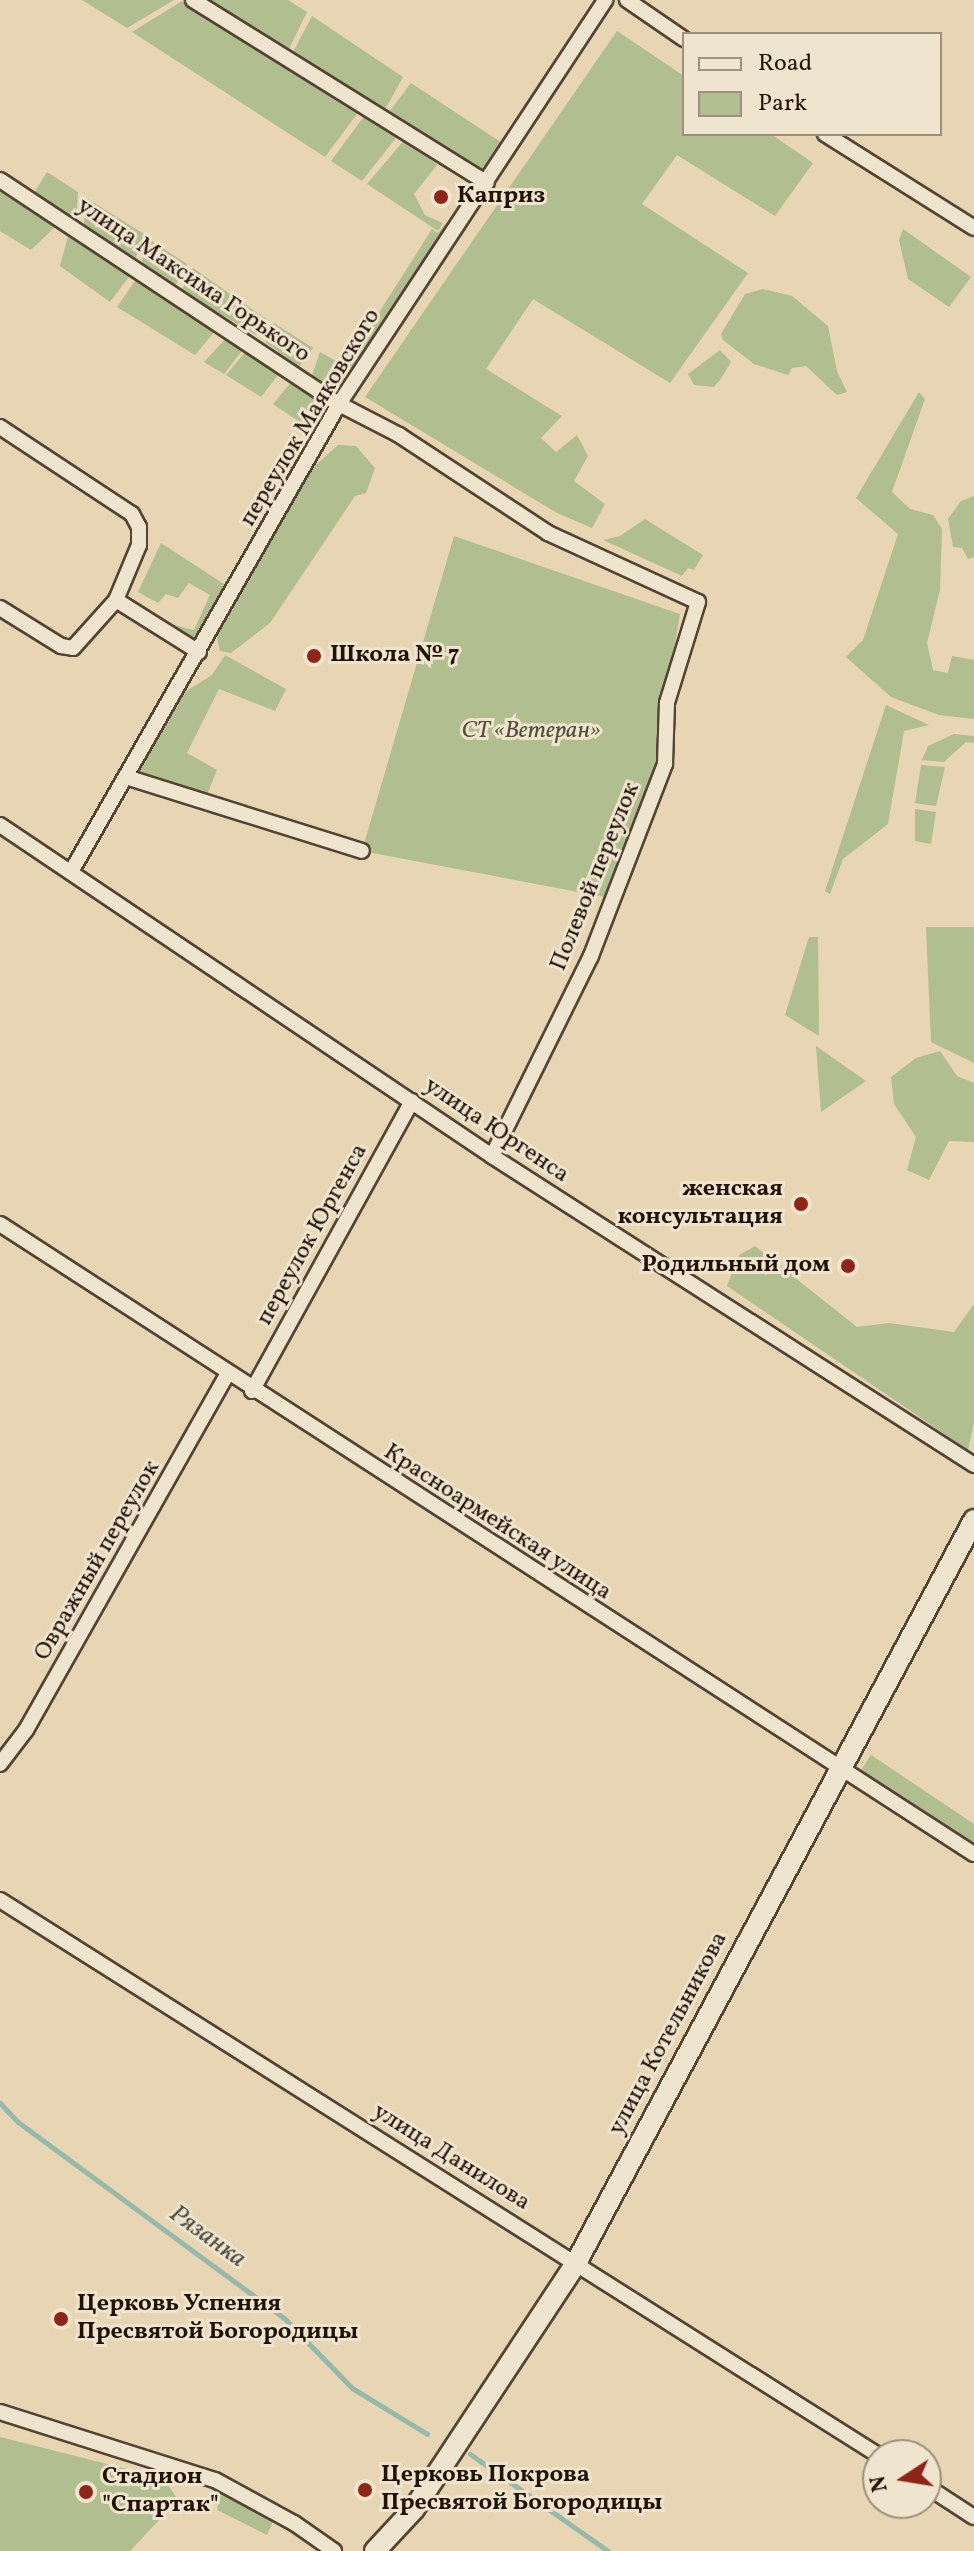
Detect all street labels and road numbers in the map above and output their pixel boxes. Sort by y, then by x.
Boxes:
street label: улица Максима Горького [71,192,315,370]
street label: переулок Маяковского [235,304,387,532]
street label: Полевой переулок [545,779,647,975]
street label: улица Юргенса [418,1072,574,1190]
street label: переулок Юргенса [251,1139,375,1331]
street label: Красноармейская улица [377,1438,617,1608]
street label: Овражный переулок [29,1456,167,1666]
street label: улица Котельникова [603,1927,735,2141]
street label: улица Данилова [367,2098,535,2218]

